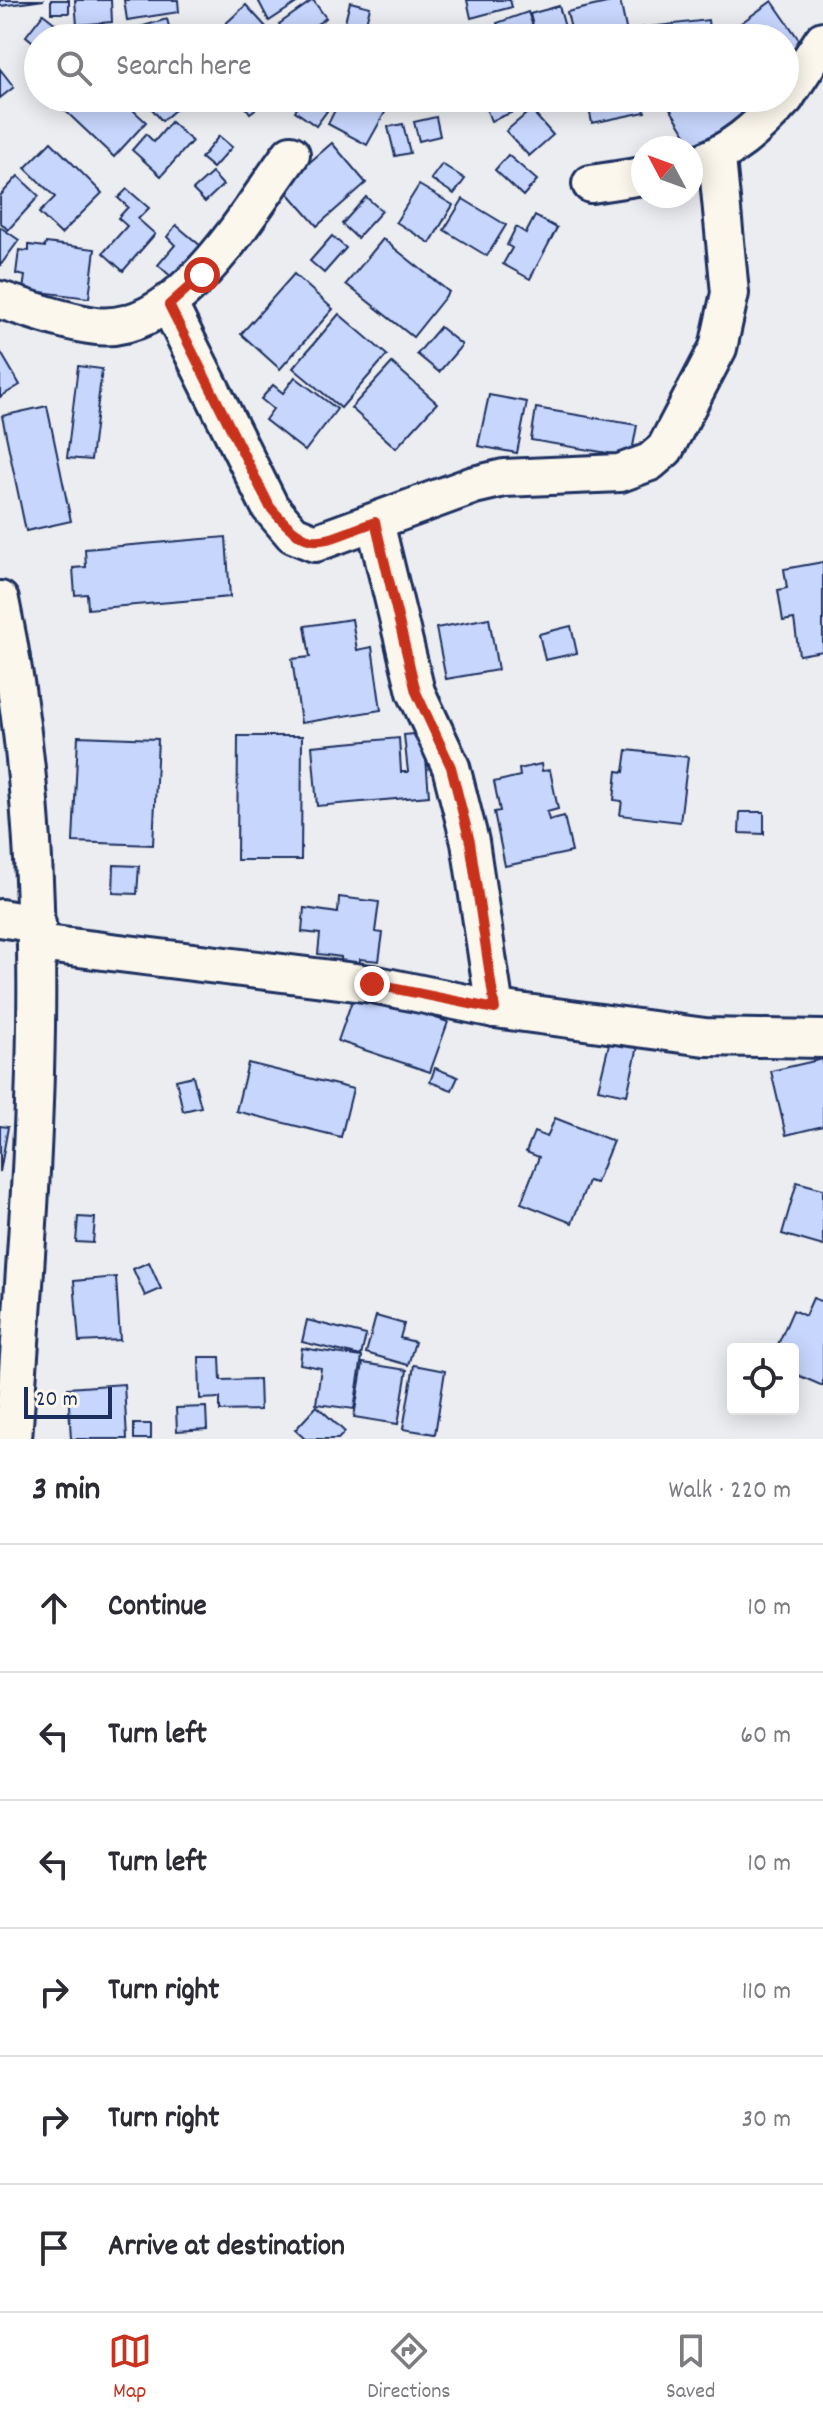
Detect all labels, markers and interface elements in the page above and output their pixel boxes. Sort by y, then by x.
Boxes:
search box [24,24,799,112]
icon: search [52,46,96,90]
text: Search here [116,47,252,90]
north arrow [631,136,703,208]
route start [184,257,220,293]
route end [354,966,390,1002]
map controls [727,1343,799,1415]
button: locate [727,1343,799,1415]
scale bar [24,1383,112,1419]
text: 20 m [36,1385,78,1416]
text: 3 min [32,1467,100,1516]
text: Walk · 220 m [668,1473,791,1510]
icon: ahead [32,1586,76,1630]
text: Continue [108,1587,207,1630]
text: 10 m [747,1590,791,1627]
icon: left [32,1714,76,1758]
text: Turn left [108,1715,207,1758]
text: 60 m [740,1718,791,1755]
icon: left [32,1842,76,1886]
text: Turn left [108,1843,207,1886]
text: 10 m [747,1846,791,1883]
icon: right [32,1970,76,2014]
text: Turn right [108,1971,219,2014]
text: 110 m [742,1974,791,2011]
icon: right [32,2098,76,2142]
text: Turn right [108,2099,219,2142]
text: 30 m [741,2102,791,2139]
icon: arrive [32,2226,76,2270]
text: Arrive at destination [108,2227,345,2270]
tab: Map [108,2329,152,2408]
tab: Directions [367,2329,451,2408]
tab: Saved [666,2329,715,2408]

